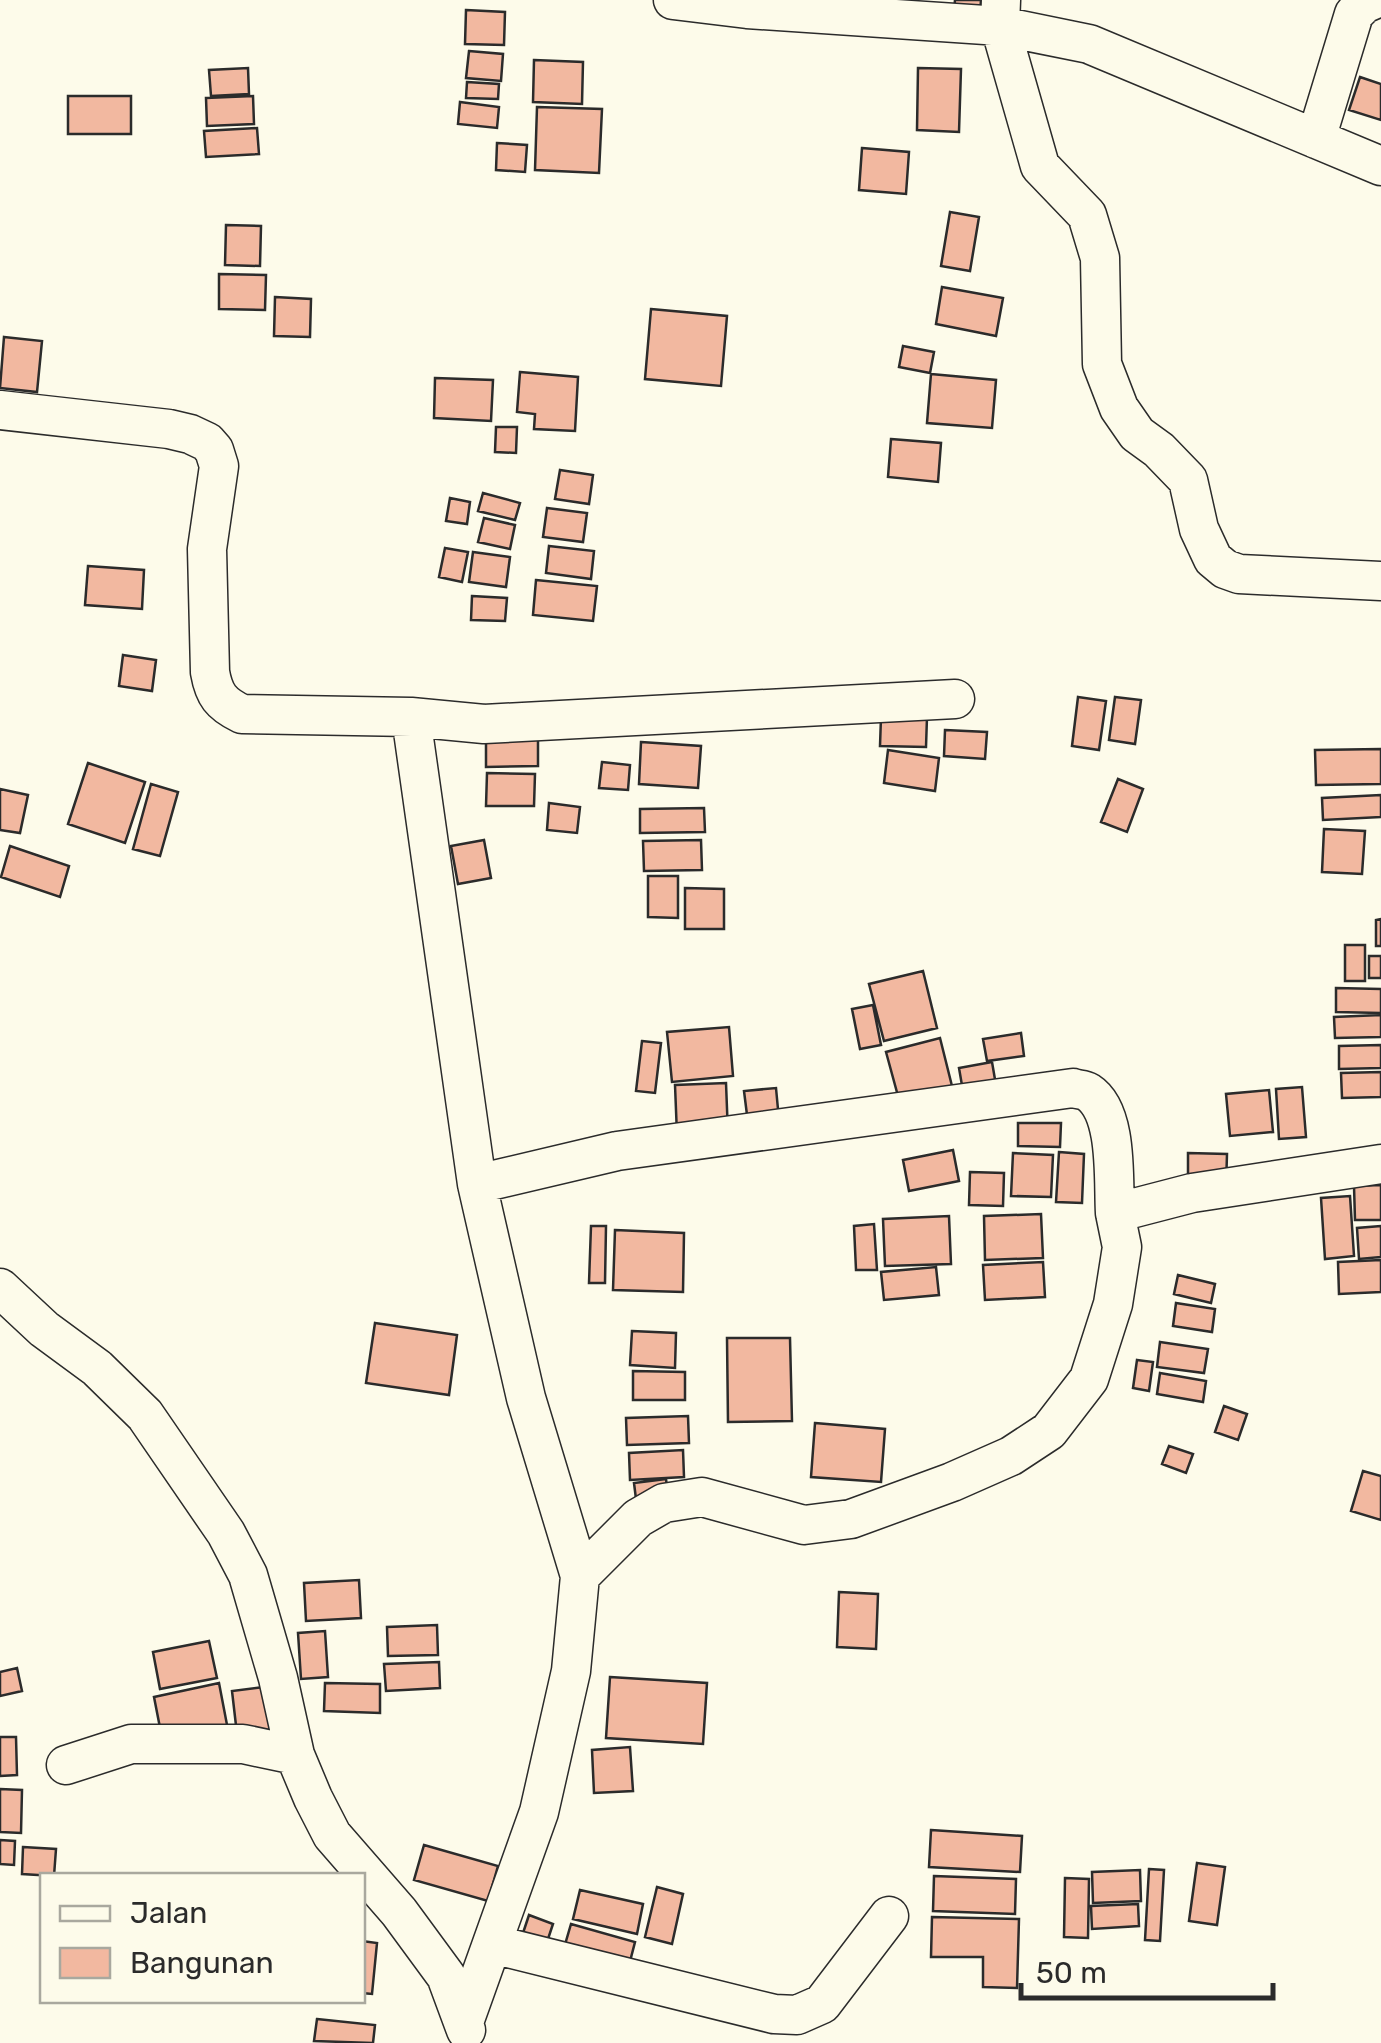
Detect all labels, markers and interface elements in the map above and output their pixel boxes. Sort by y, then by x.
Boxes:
legend [40,1873,365,2003]
text: Jalan [130,1895,208,1931]
scale bar [1021,1938,1274,2000]
text: Bangunan [130,1945,274,1981]
text: 50 m [1036,1955,1107,1991]

